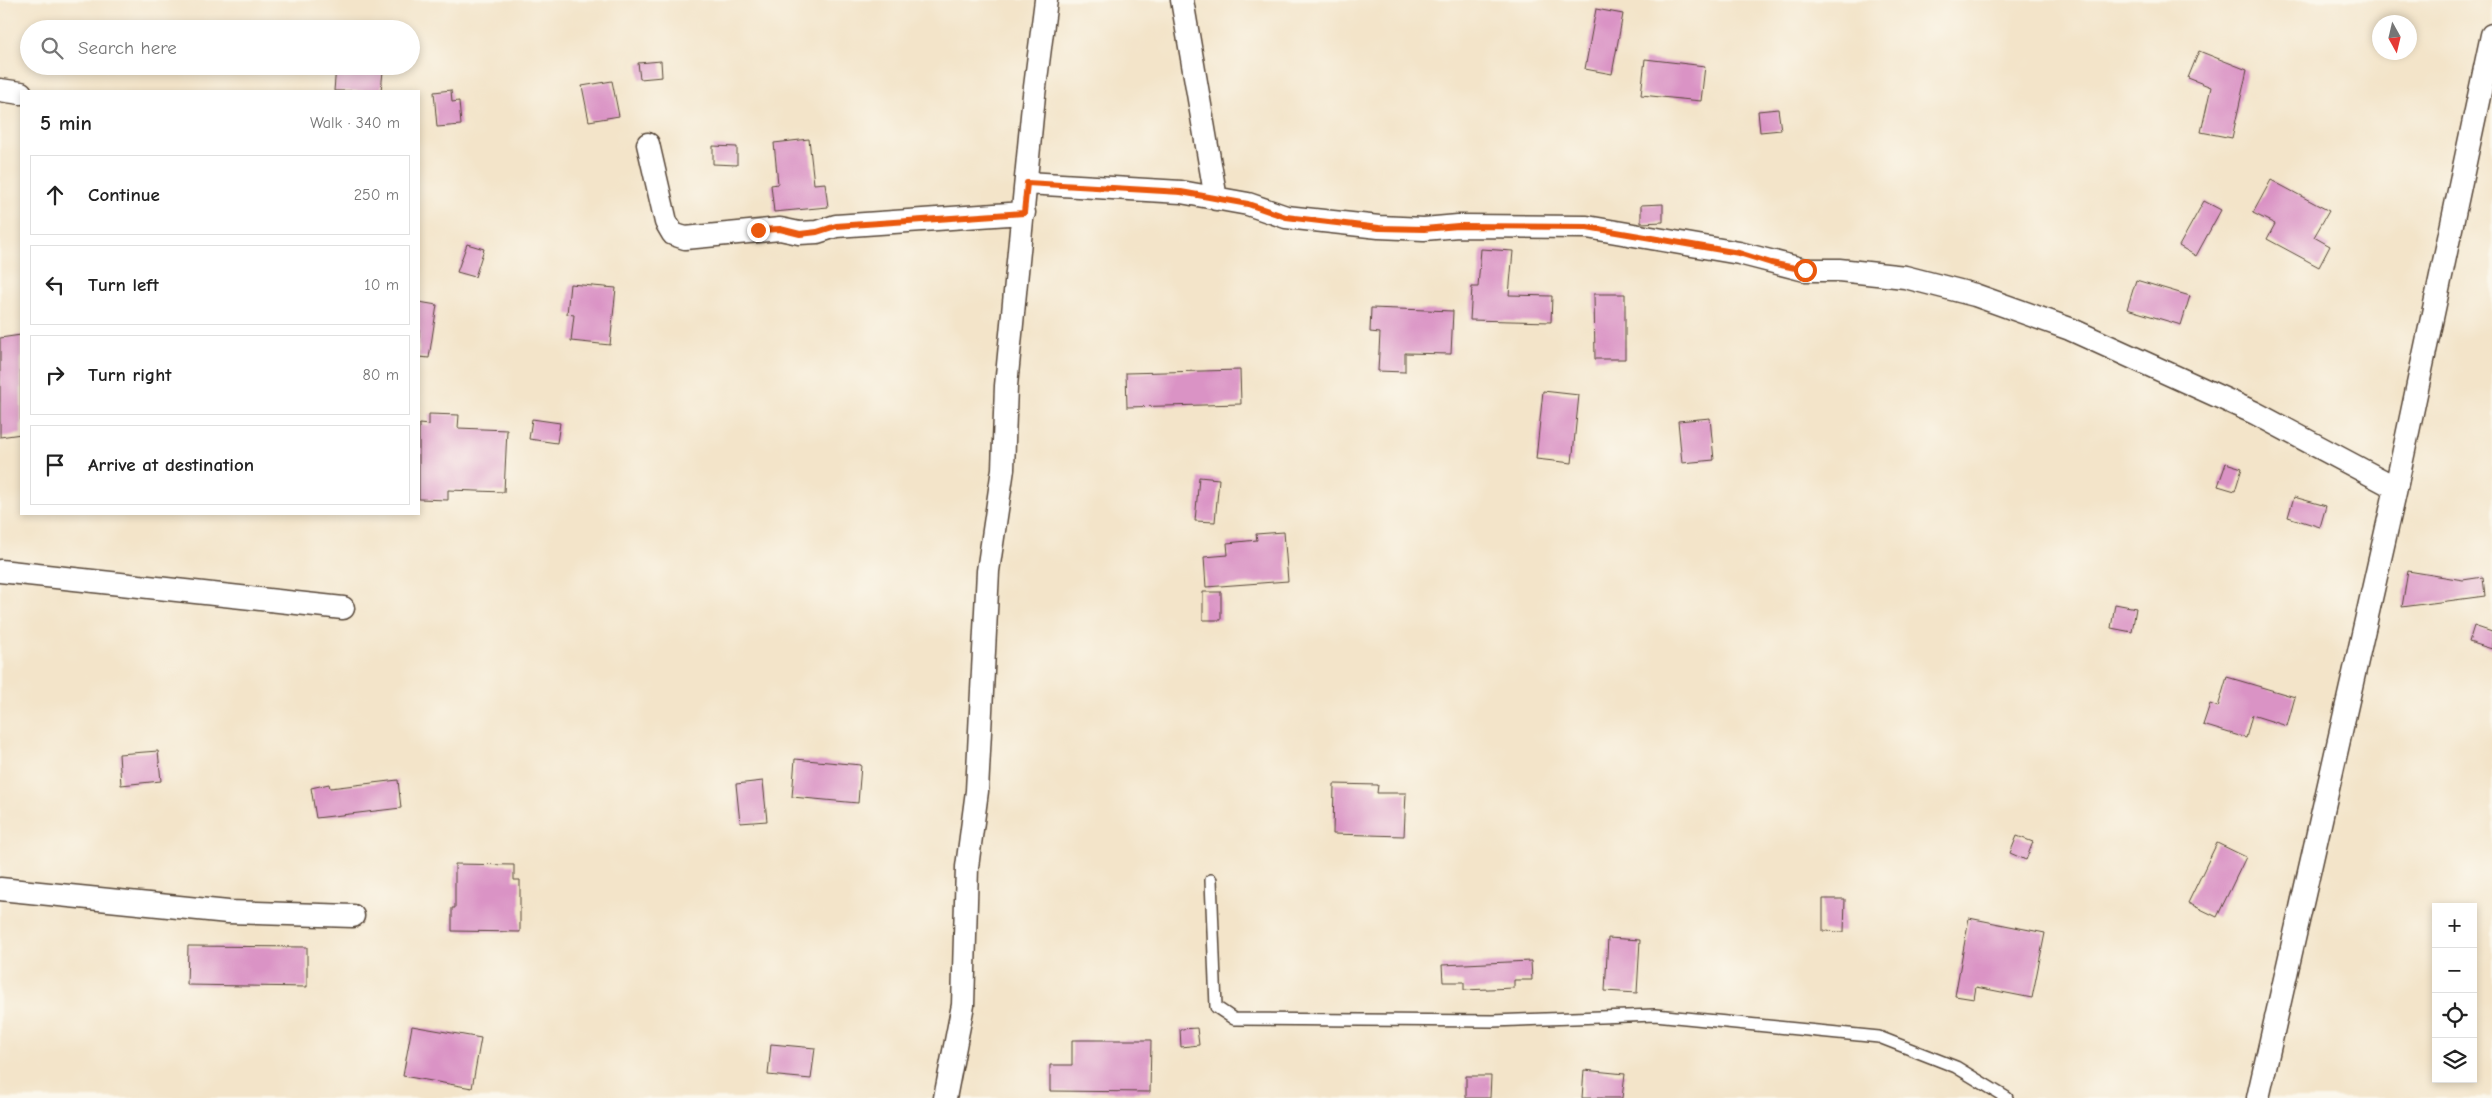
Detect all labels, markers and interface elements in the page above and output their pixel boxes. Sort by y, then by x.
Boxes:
north arrow [2372,15,2417,60]
search box [20,20,420,75]
icon: search [38,34,66,62]
text: Search here [78,37,177,59]
text: 5 min [40,111,92,135]
text: Walk · 340 m [310,114,400,132]
icon: ahead [41,181,69,209]
text: Continue [88,184,160,206]
text: 250 m [354,186,399,204]
route end [747,219,770,242]
route start [1794,259,1817,282]
icon: left [41,271,69,299]
text: Turn left [88,274,159,296]
text: 10 m [364,276,399,294]
icon: right [41,361,69,389]
text: Turn right [88,364,172,386]
text: 80 m [362,366,399,384]
icon: arrive [41,451,69,479]
text: Arrive at destination [88,454,254,476]
map controls [2432,903,2477,1083]
button: + [2432,903,2477,948]
button: − [2432,948,2477,993]
button: locate [2432,993,2477,1038]
button: layers [2432,1038,2477,1083]

